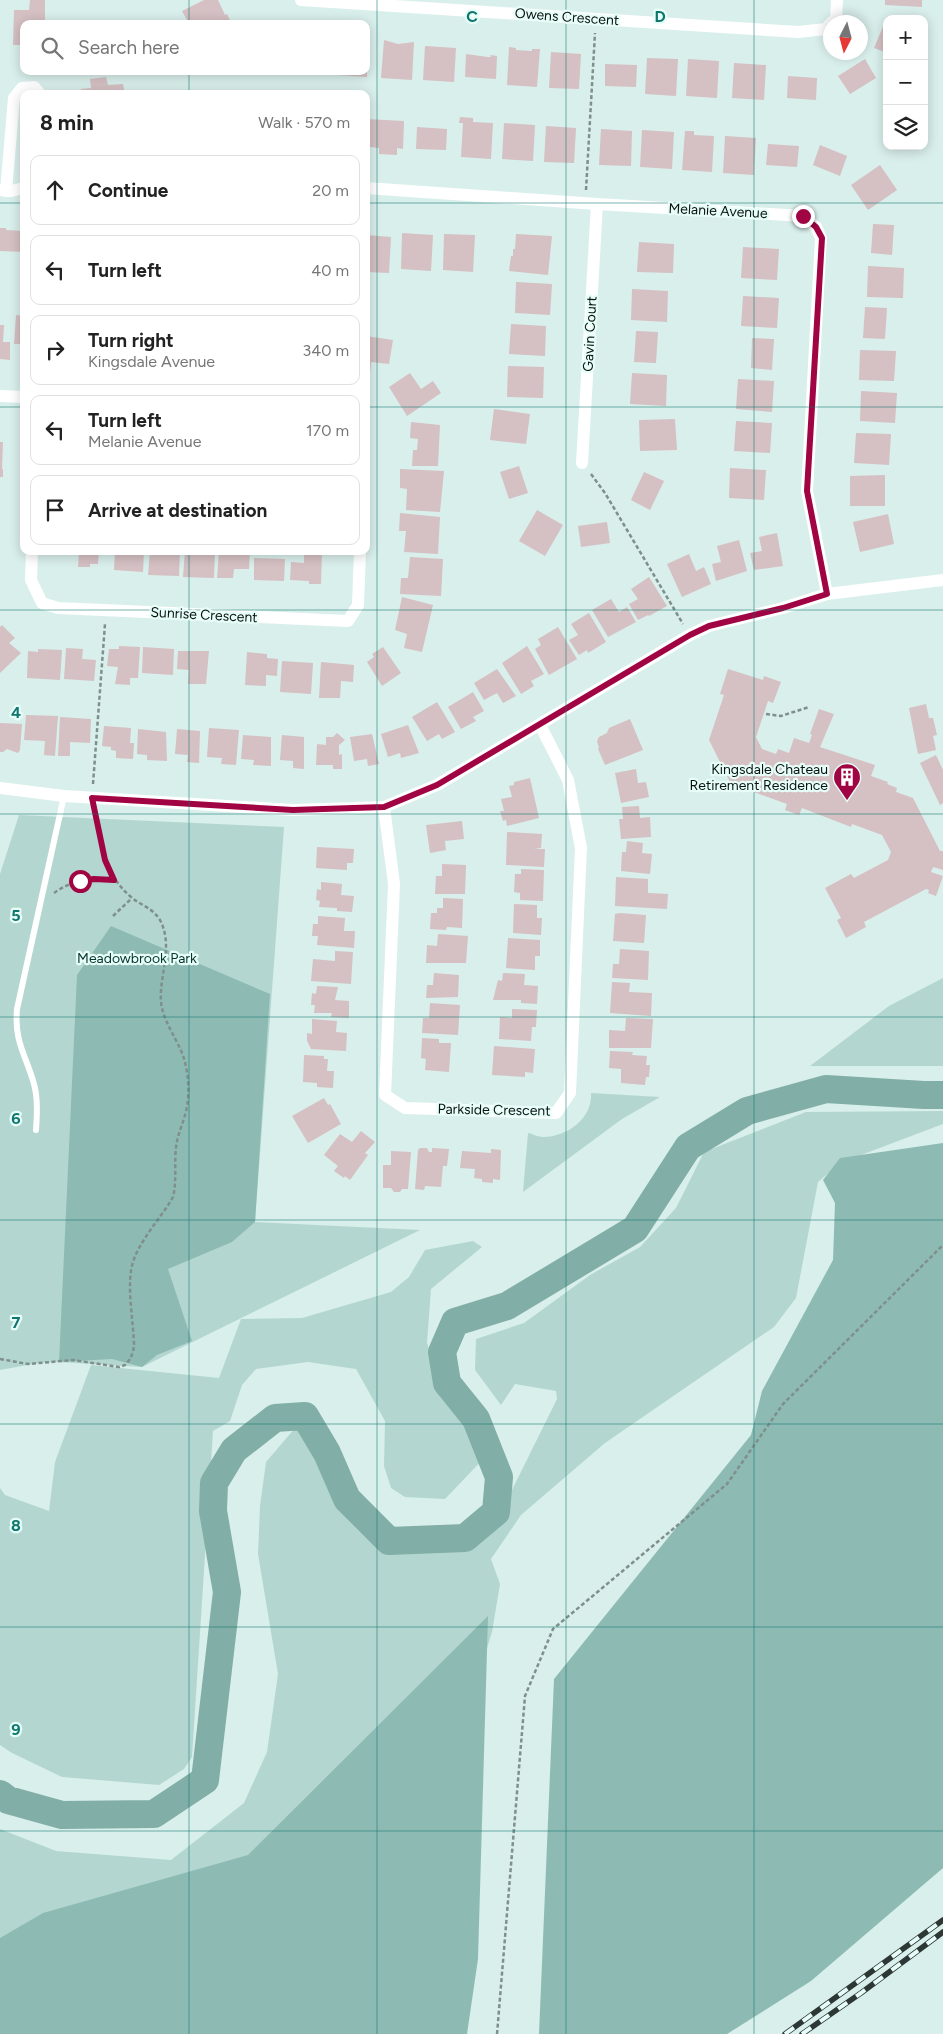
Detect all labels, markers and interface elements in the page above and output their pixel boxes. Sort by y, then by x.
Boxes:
street label: Owens Crescent [514,5,620,29]
text: C [466,7,478,26]
text: D [654,7,666,26]
north arrow [823,15,868,60]
map controls [883,15,928,150]
button: + [883,15,928,60]
search box [20,20,370,75]
icon: search [38,34,66,62]
text: Search here [78,36,180,59]
button: − [883,60,928,105]
button: layers [883,105,928,150]
text: 8 min [40,110,94,135]
text: Walk · 570 m [258,113,350,132]
icon: ahead [41,176,69,204]
text: Continue [88,179,168,202]
text: 20 m [312,181,349,200]
street label: Melanie Avenue [668,200,768,222]
route end [792,205,815,228]
icon: left [41,256,69,284]
text: Turn left [88,259,162,282]
text: 40 m [311,261,349,280]
street label: Gavin Court [580,296,600,372]
text: Turn right [88,329,174,352]
icon: right [41,336,69,364]
text: 340 m [303,341,349,360]
text: Kingsdale Avenue [88,352,215,371]
text: Turn left [88,409,162,432]
icon: left [41,416,69,444]
text: 170 m [306,421,349,440]
text: Melanie Avenue [88,432,201,451]
icon: arrive [41,496,69,524]
text: Arrive at destination [88,499,267,522]
street label: Sunrise Crescent [150,604,258,626]
text: 4 [11,703,21,722]
place label: Kingsdale Chateau Retirement Residence [689,761,828,794]
building icon: Kingsdale Chateau Retirement Residence [832,762,862,801]
route start [69,870,92,893]
text: 5 [11,906,21,925]
park label: Meadowbrook Park [77,950,197,967]
street label: Parkside Crescent [437,1101,551,1119]
text: 6 [11,1109,21,1128]
text: 7 [12,1313,21,1332]
text: 8 [11,1516,21,1535]
text: 9 [11,1720,21,1739]

